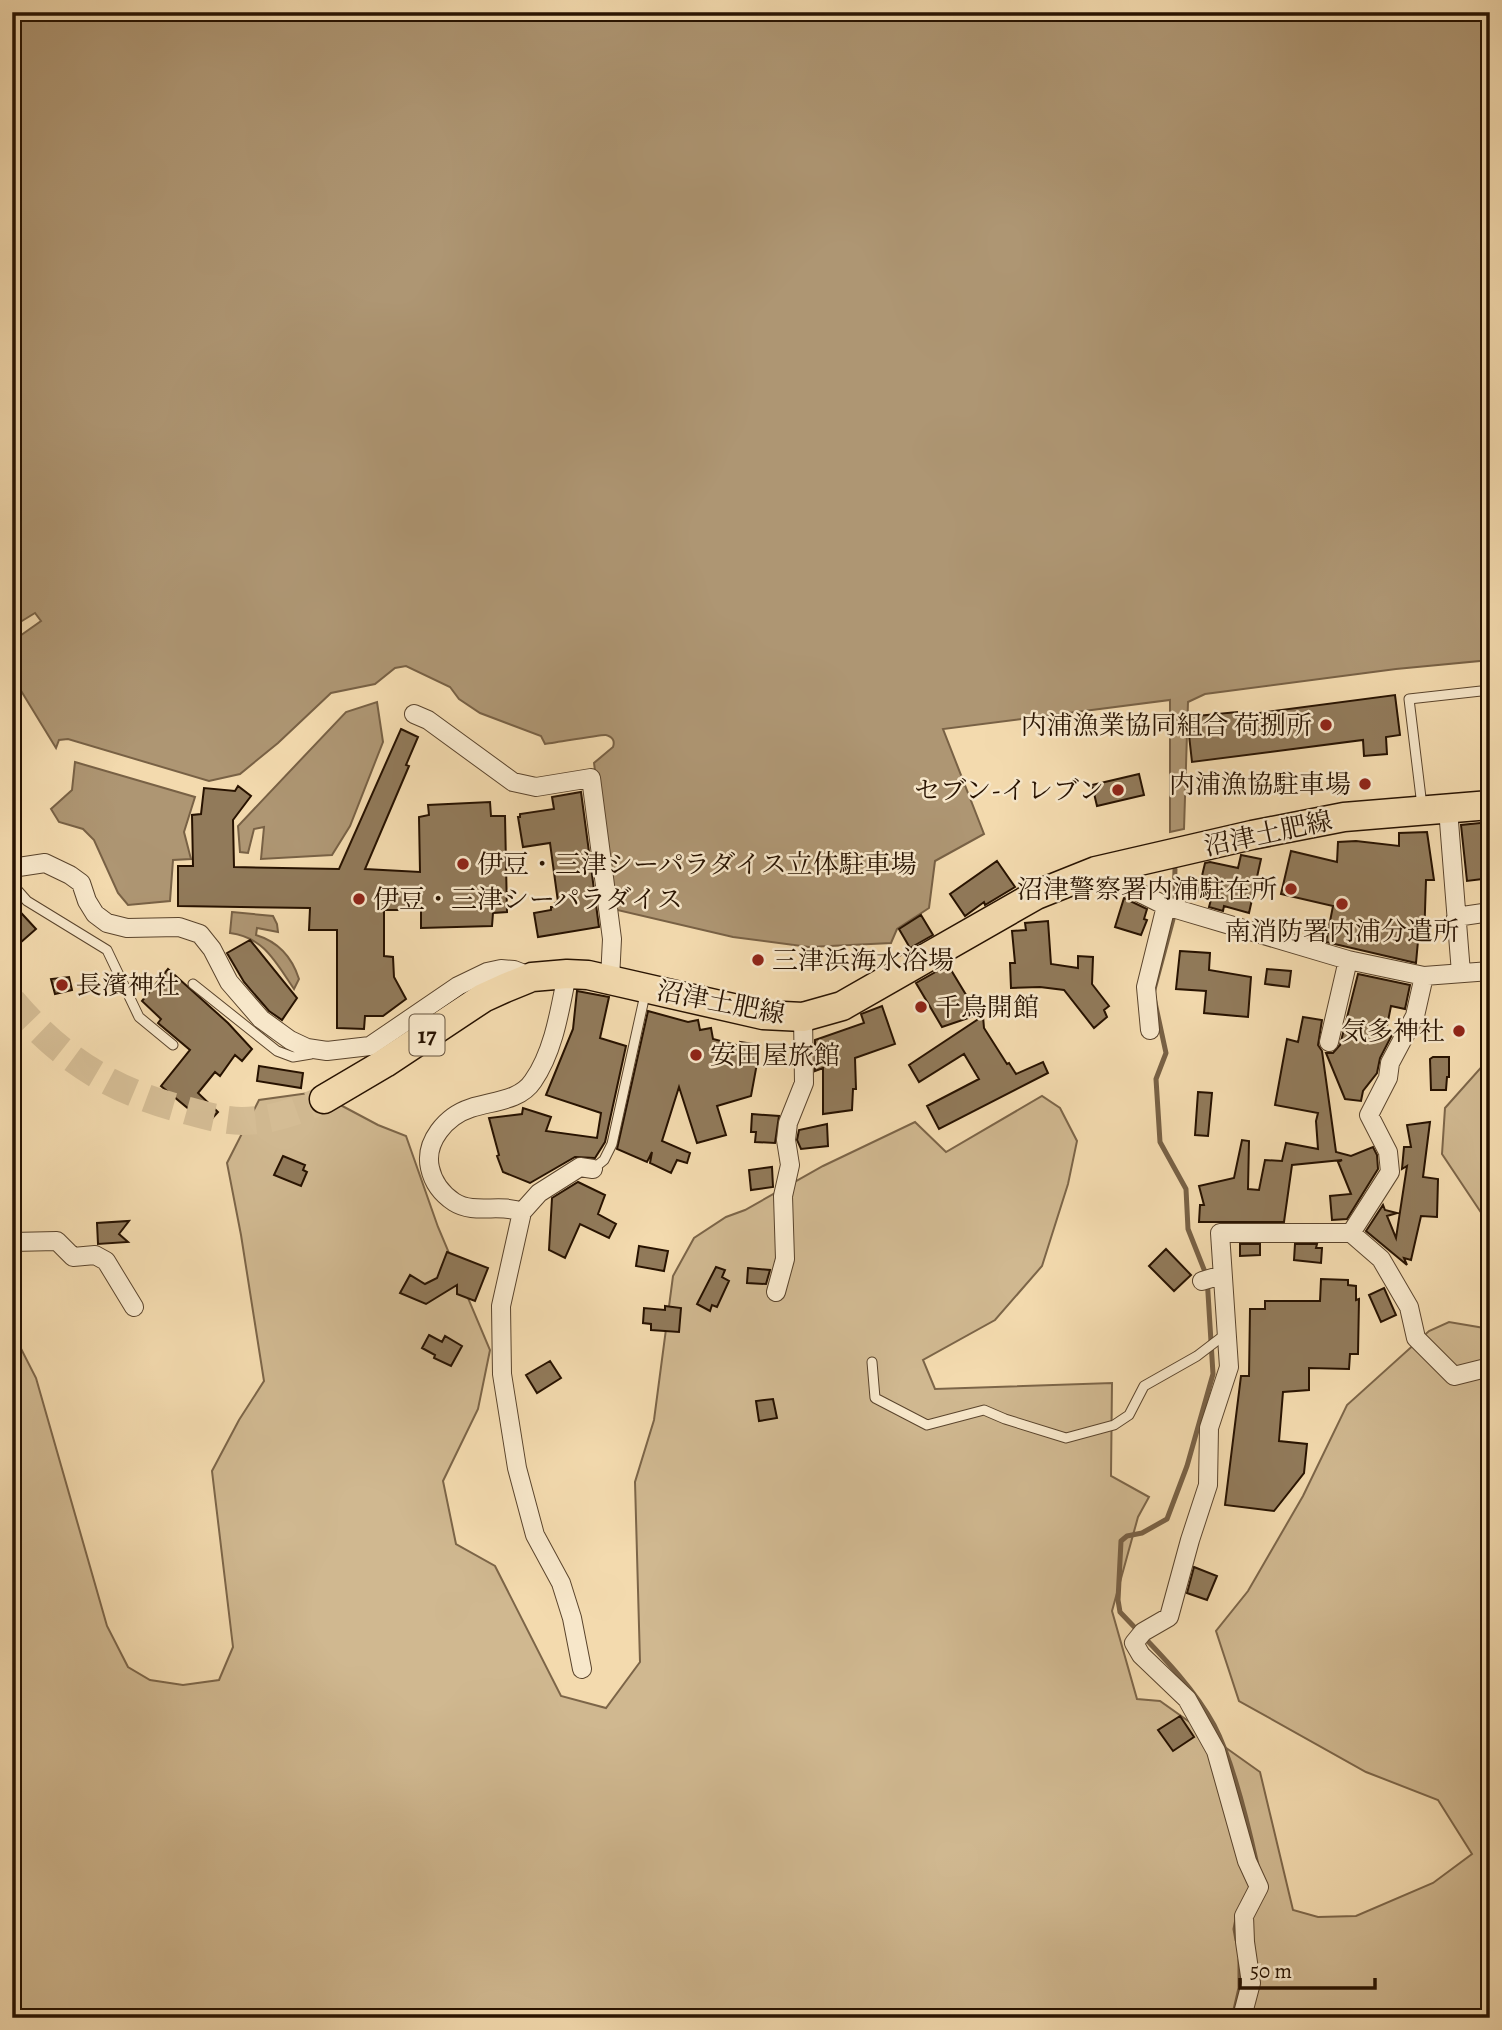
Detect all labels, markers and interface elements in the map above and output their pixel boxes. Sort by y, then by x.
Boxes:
place label: 内浦漁業協同組合 荷捌所 [1021,708,1312,743]
marker: 内浦漁業協同組合 荷捌所 [1318,717,1334,733]
place label: 内浦漁協駐車場 [1169,767,1351,802]
place label: セブン-イレブン [914,773,1104,808]
marker: 内浦漁協駐車場 [1357,776,1373,792]
marker: セブン-イレブン [1110,782,1126,798]
street label: 沼津土肥線 [1201,803,1335,864]
place label: 伊豆・三津シーパラダイス立体駐車場 [477,847,917,882]
marker: 伊豆・三津シーパラダイス立体駐車場 [455,856,471,872]
place label: 沼津警察署内浦駐在所 [1017,872,1277,907]
marker: 沼津警察署内浦駐在所 [1283,881,1299,897]
place label: 伊豆・三津シーパラダイス [373,882,683,917]
marker: 伊豆・三津シーパラダイス [351,891,367,907]
marker: 南消防署内浦分遣所 [1334,896,1350,912]
place label: 南消防署内浦分遣所 [1225,914,1459,949]
place label: 三津浜海水浴場 [772,943,954,978]
marker: 三津浜海水浴場 [750,952,766,968]
place label: 長濱神社 [76,968,180,1003]
street label: 沼津土肥線 [654,973,788,1032]
marker: 長濱神社 [54,977,70,993]
place label: 千鳥開館 [935,990,1039,1025]
marker: 千鳥開館 [913,999,929,1015]
place label: 気多神社 [1341,1014,1445,1049]
road number: 17 [410,1015,444,1056]
marker: 気多神社 [1451,1023,1467,1039]
place label: 安田屋旅館 [710,1038,840,1073]
marker: 安田屋旅館 [688,1047,704,1063]
scale bar [1240,1946,1374,1990]
text: 50 m [1250,1957,1292,1985]

